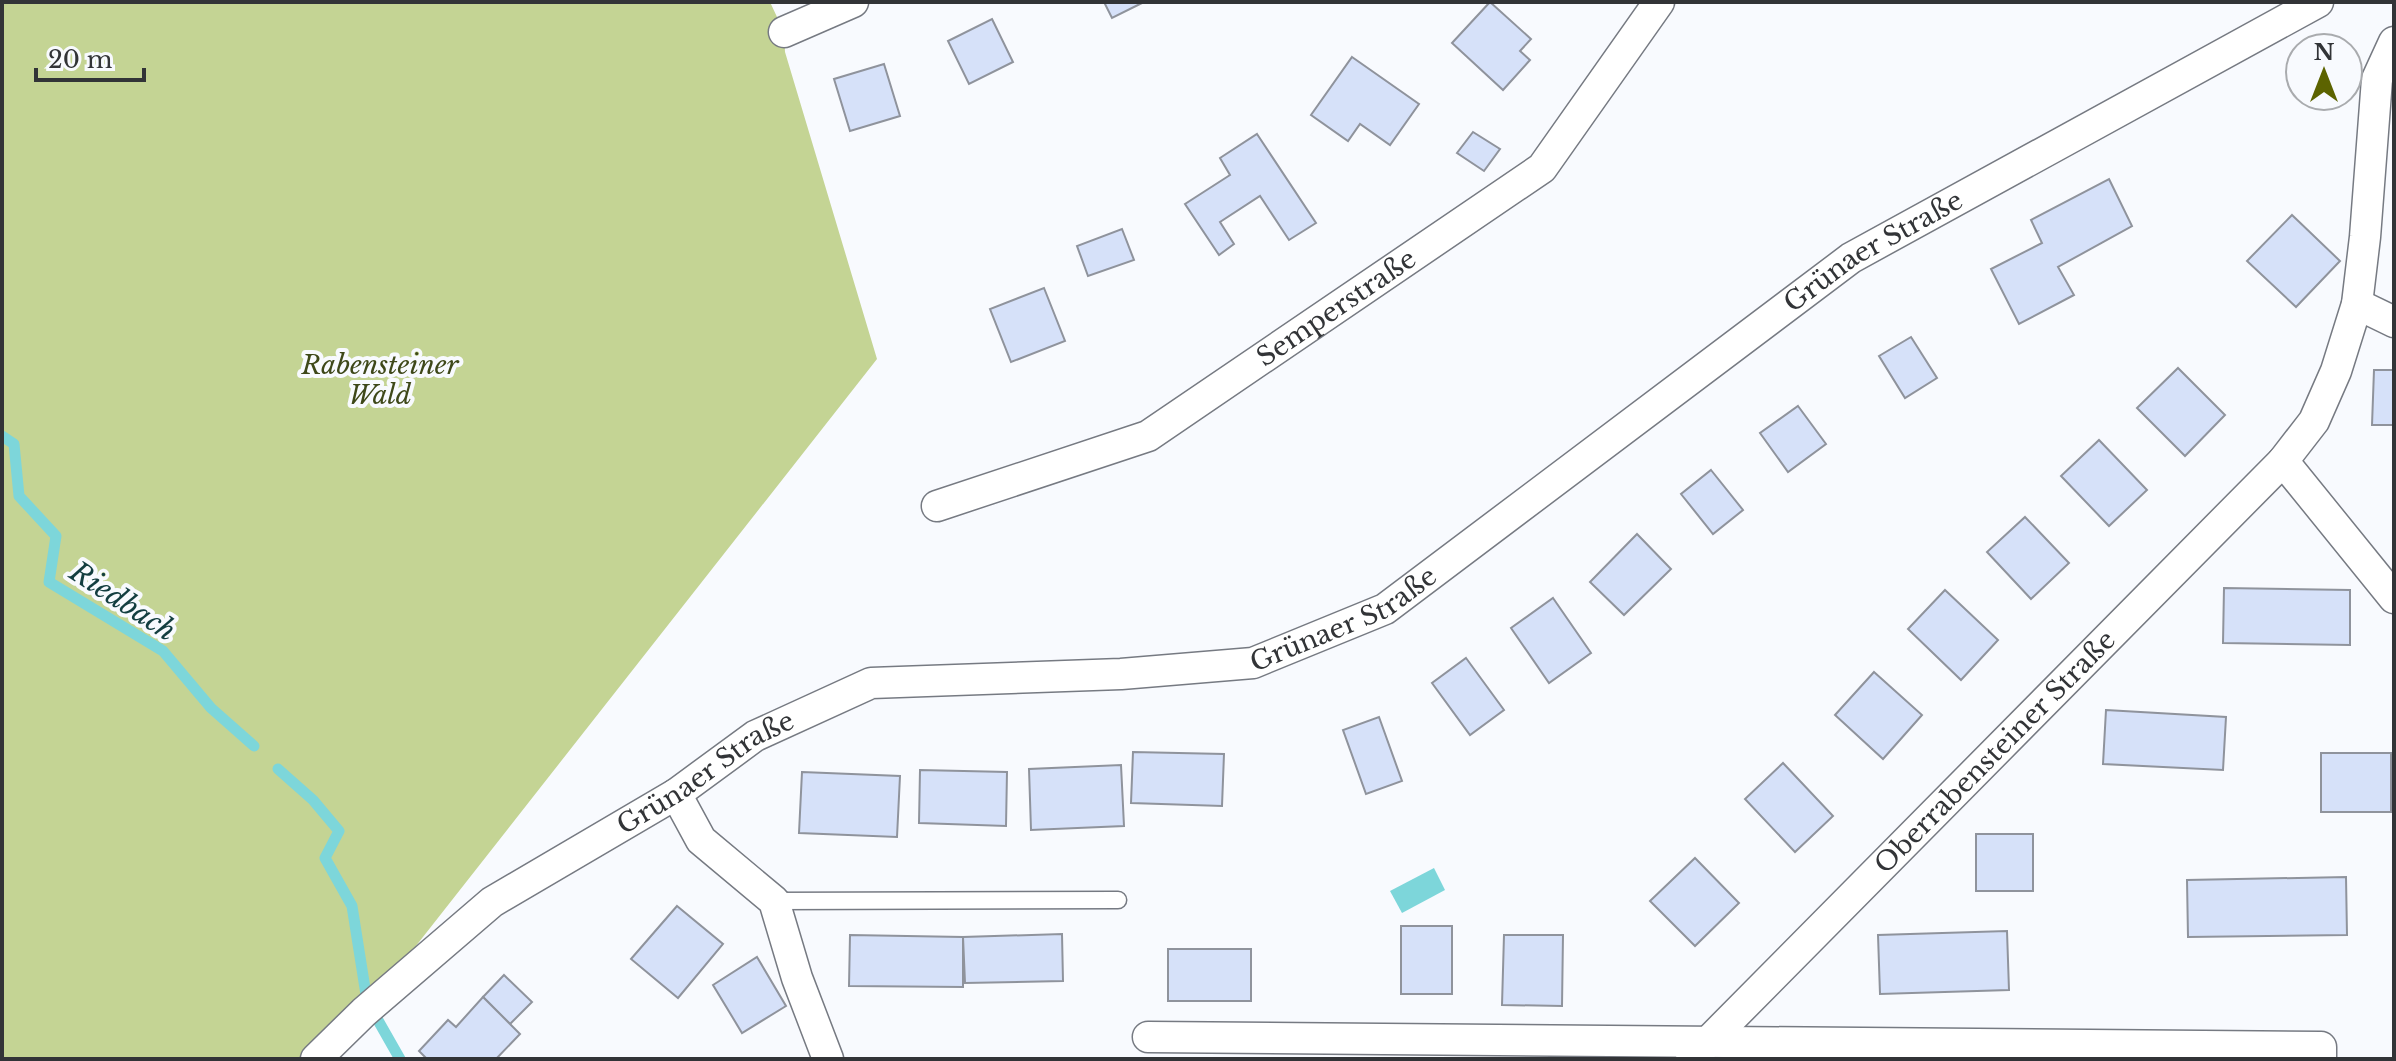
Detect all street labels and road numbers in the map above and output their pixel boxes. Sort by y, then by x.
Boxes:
street label: Grünaer Straße [1778,184,1968,319]
street label: Semperstraße [1251,242,1422,373]
street label: Grünaer Straße [1245,560,1443,679]
street label: Oberrabensteiner Straße [1868,624,2122,880]
street label: Grünaer Straße [611,704,799,841]

